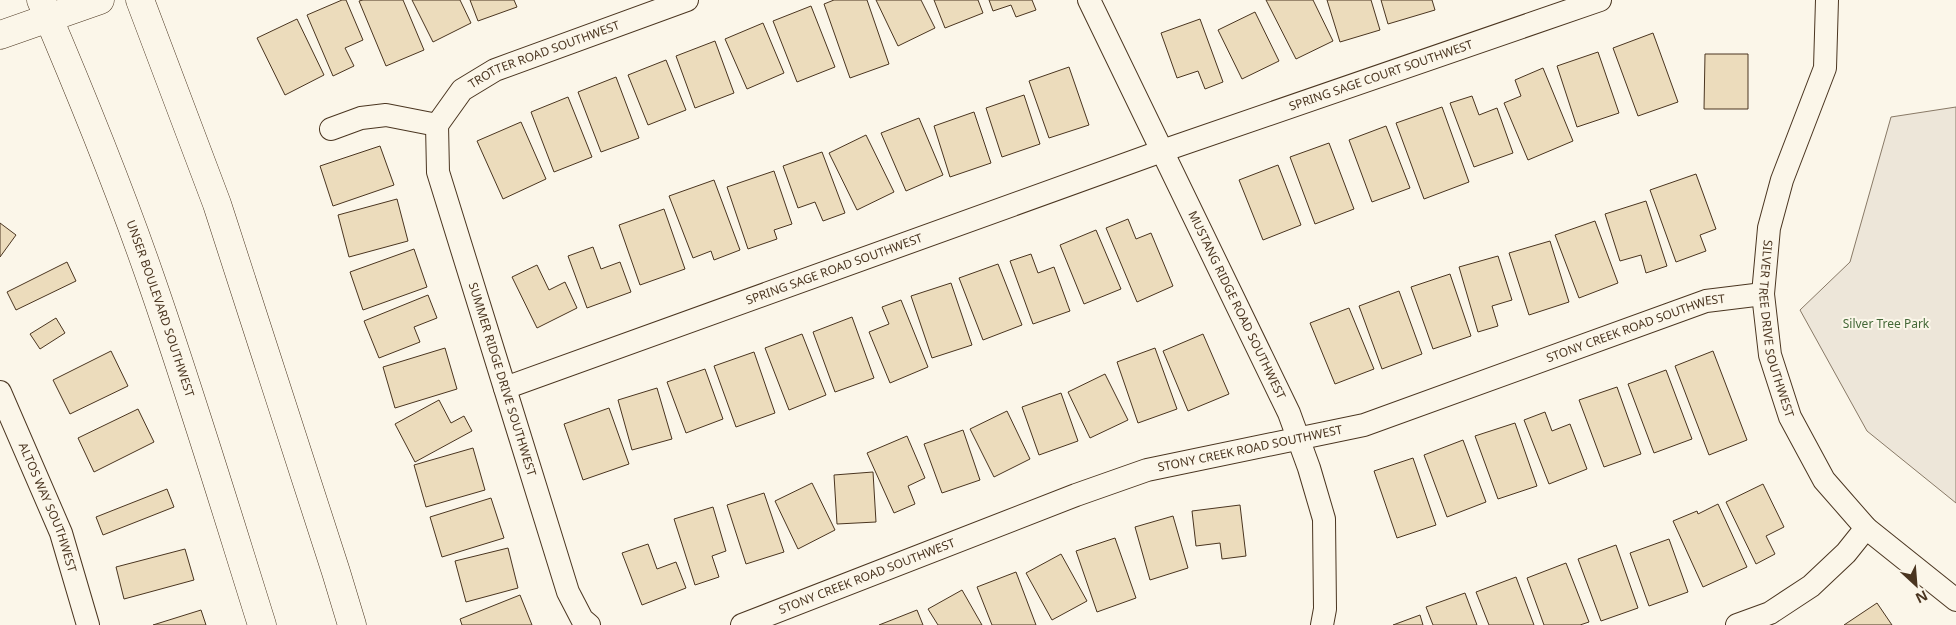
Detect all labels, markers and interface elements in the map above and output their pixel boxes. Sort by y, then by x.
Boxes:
street label: TROTTER ROAD SOUTHWEST [465,16,622,92]
street label: SPRING SAGE COURT SOUTHWEST [1287,35,1475,115]
street label: MUSTANG RIDGE ROAD SOUTHWEST [1184,208,1290,402]
street label: UNSER BOULEVARD SOUTHWEST [122,218,199,399]
street label: SPRING SAGE ROAD SOUTHWEST [743,229,925,308]
street label: SILVER TREE DRIVE SOUTHWEST [1755,239,1799,420]
street label: SUMMER RIDGE DRIVE SOUTHWEST [465,280,541,478]
street label: STONY CREEK ROAD SOUTHWEST [1544,290,1726,366]
park label: Silver Tree Park [1843,315,1930,332]
street label: STONY CREEK ROAD SOUTHWEST [1156,421,1344,476]
street label: ALTOS WAY SOUTHWEST [15,440,81,574]
street label: STONY CREEK ROAD SOUTHWEST [776,534,958,618]
north arrow [1891,560,1941,610]
text: N [1913,586,1931,608]

